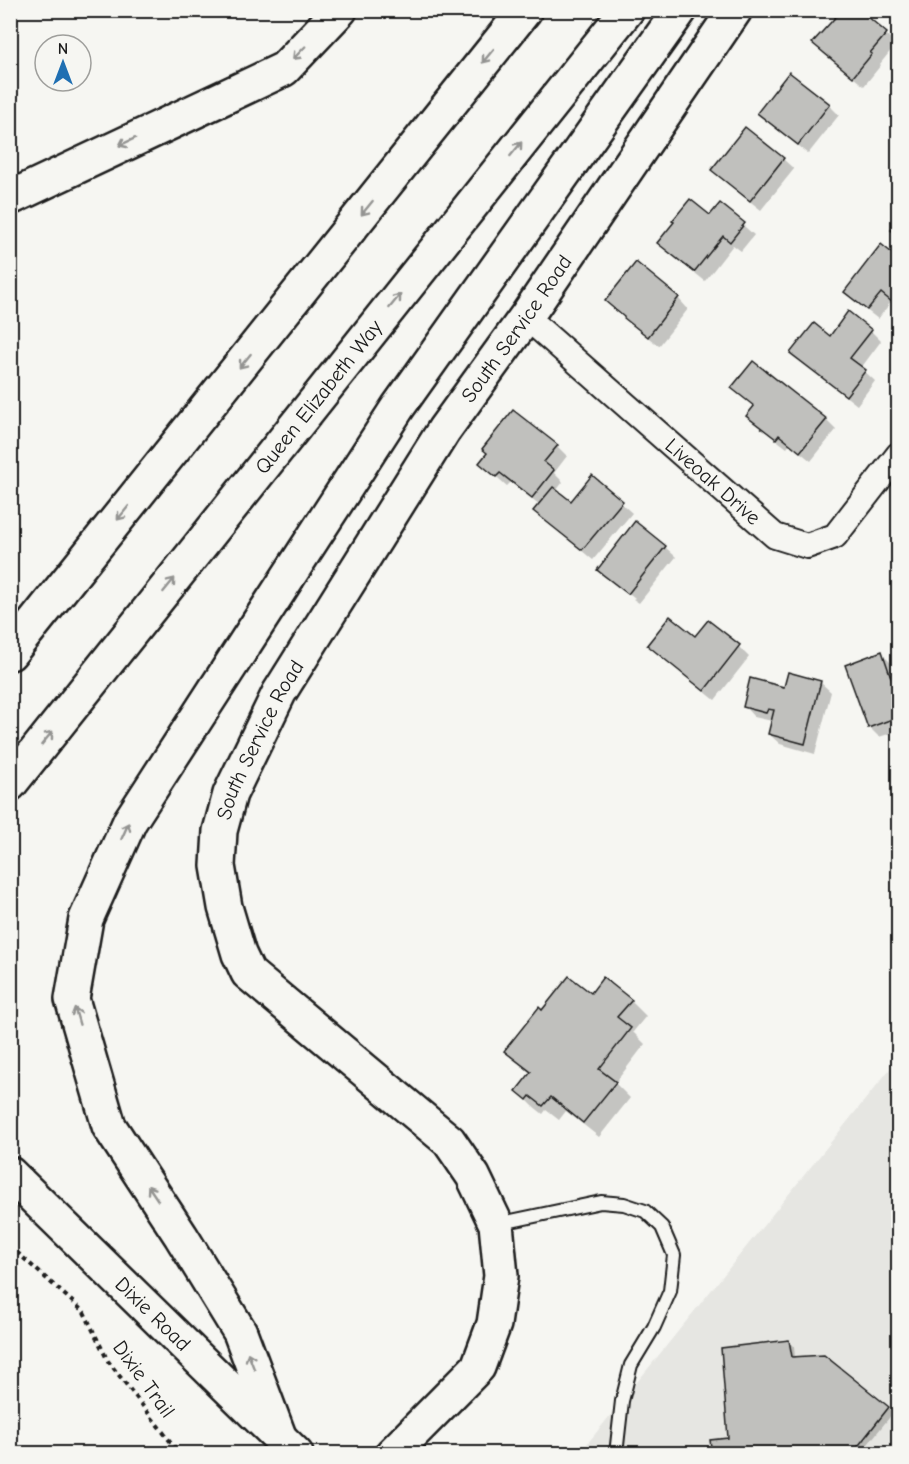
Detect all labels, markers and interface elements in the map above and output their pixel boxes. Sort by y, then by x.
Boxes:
north arrow [33,33,93,93]
text: N [58,40,68,58]
one-way arrow [292,45,306,60]
one-way arrow [482,48,495,64]
one-way arrow [119,137,137,149]
one-way arrow [510,141,523,157]
one-way arrow [360,200,373,216]
street label: South Service Road [456,250,577,407]
one-way arrow [388,294,401,310]
street label: Queen Elizabeth Way [250,315,388,479]
one-way arrow [238,352,251,368]
street label: Liveoak Drive [661,433,765,530]
one-way arrow [116,505,129,521]
one-way arrow [162,578,175,594]
street label: South Service Road [212,656,309,822]
one-way arrow [40,731,54,746]
one-way arrow [120,823,132,841]
one-way arrow [71,1007,82,1026]
one-way arrow [147,1185,159,1202]
street label: Dixie Road [110,1272,195,1356]
street label: Dixie Trail [108,1336,180,1422]
one-way arrow [244,1353,255,1371]

